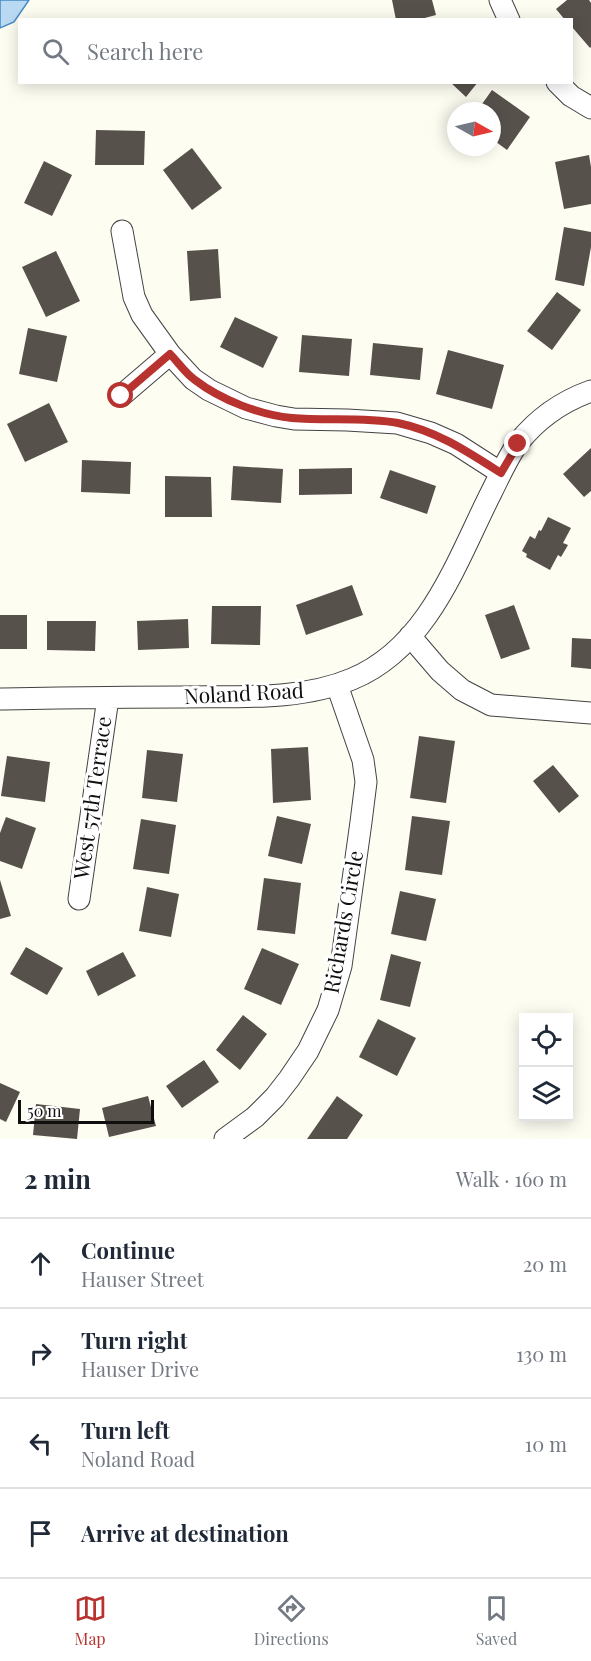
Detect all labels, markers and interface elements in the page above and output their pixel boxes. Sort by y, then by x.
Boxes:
search box [18,18,573,84]
icon: search [39,35,72,68]
text: Search here [87,36,203,66]
north arrow [447,102,501,156]
route start [107,382,133,408]
route end [504,430,530,456]
street label: Noland Road [183,675,305,709]
street label: West 57th Terrace [66,714,116,882]
street label: Richards Circle [316,848,368,995]
map controls [519,1013,573,1121]
button: locate [519,1013,573,1067]
button: layers [519,1067,573,1121]
scale bar [18,1097,154,1124]
text: 50 m [27,1100,61,1121]
text: 2 min [24,1161,91,1196]
text: Walk · 160 m [456,1165,567,1192]
text: Continue [81,1235,175,1265]
icon: ahead [24,1247,57,1280]
text: 20 m [523,1250,567,1277]
text: Hauser Street [81,1265,204,1292]
text: Turn right [81,1325,187,1355]
icon: right [24,1337,57,1370]
text: 130 m [516,1340,567,1367]
text: Hauser Drive [81,1355,199,1382]
text: Turn left [81,1415,170,1445]
icon: left [24,1427,57,1460]
text: 10 m [525,1430,567,1457]
text: Noland Road [81,1445,195,1472]
icon: arrive [24,1517,57,1550]
text: Arrive at destination [81,1518,289,1548]
tab: Map [74,1592,107,1649]
tab: Directions [254,1592,329,1649]
tab: Saved [476,1592,517,1649]

